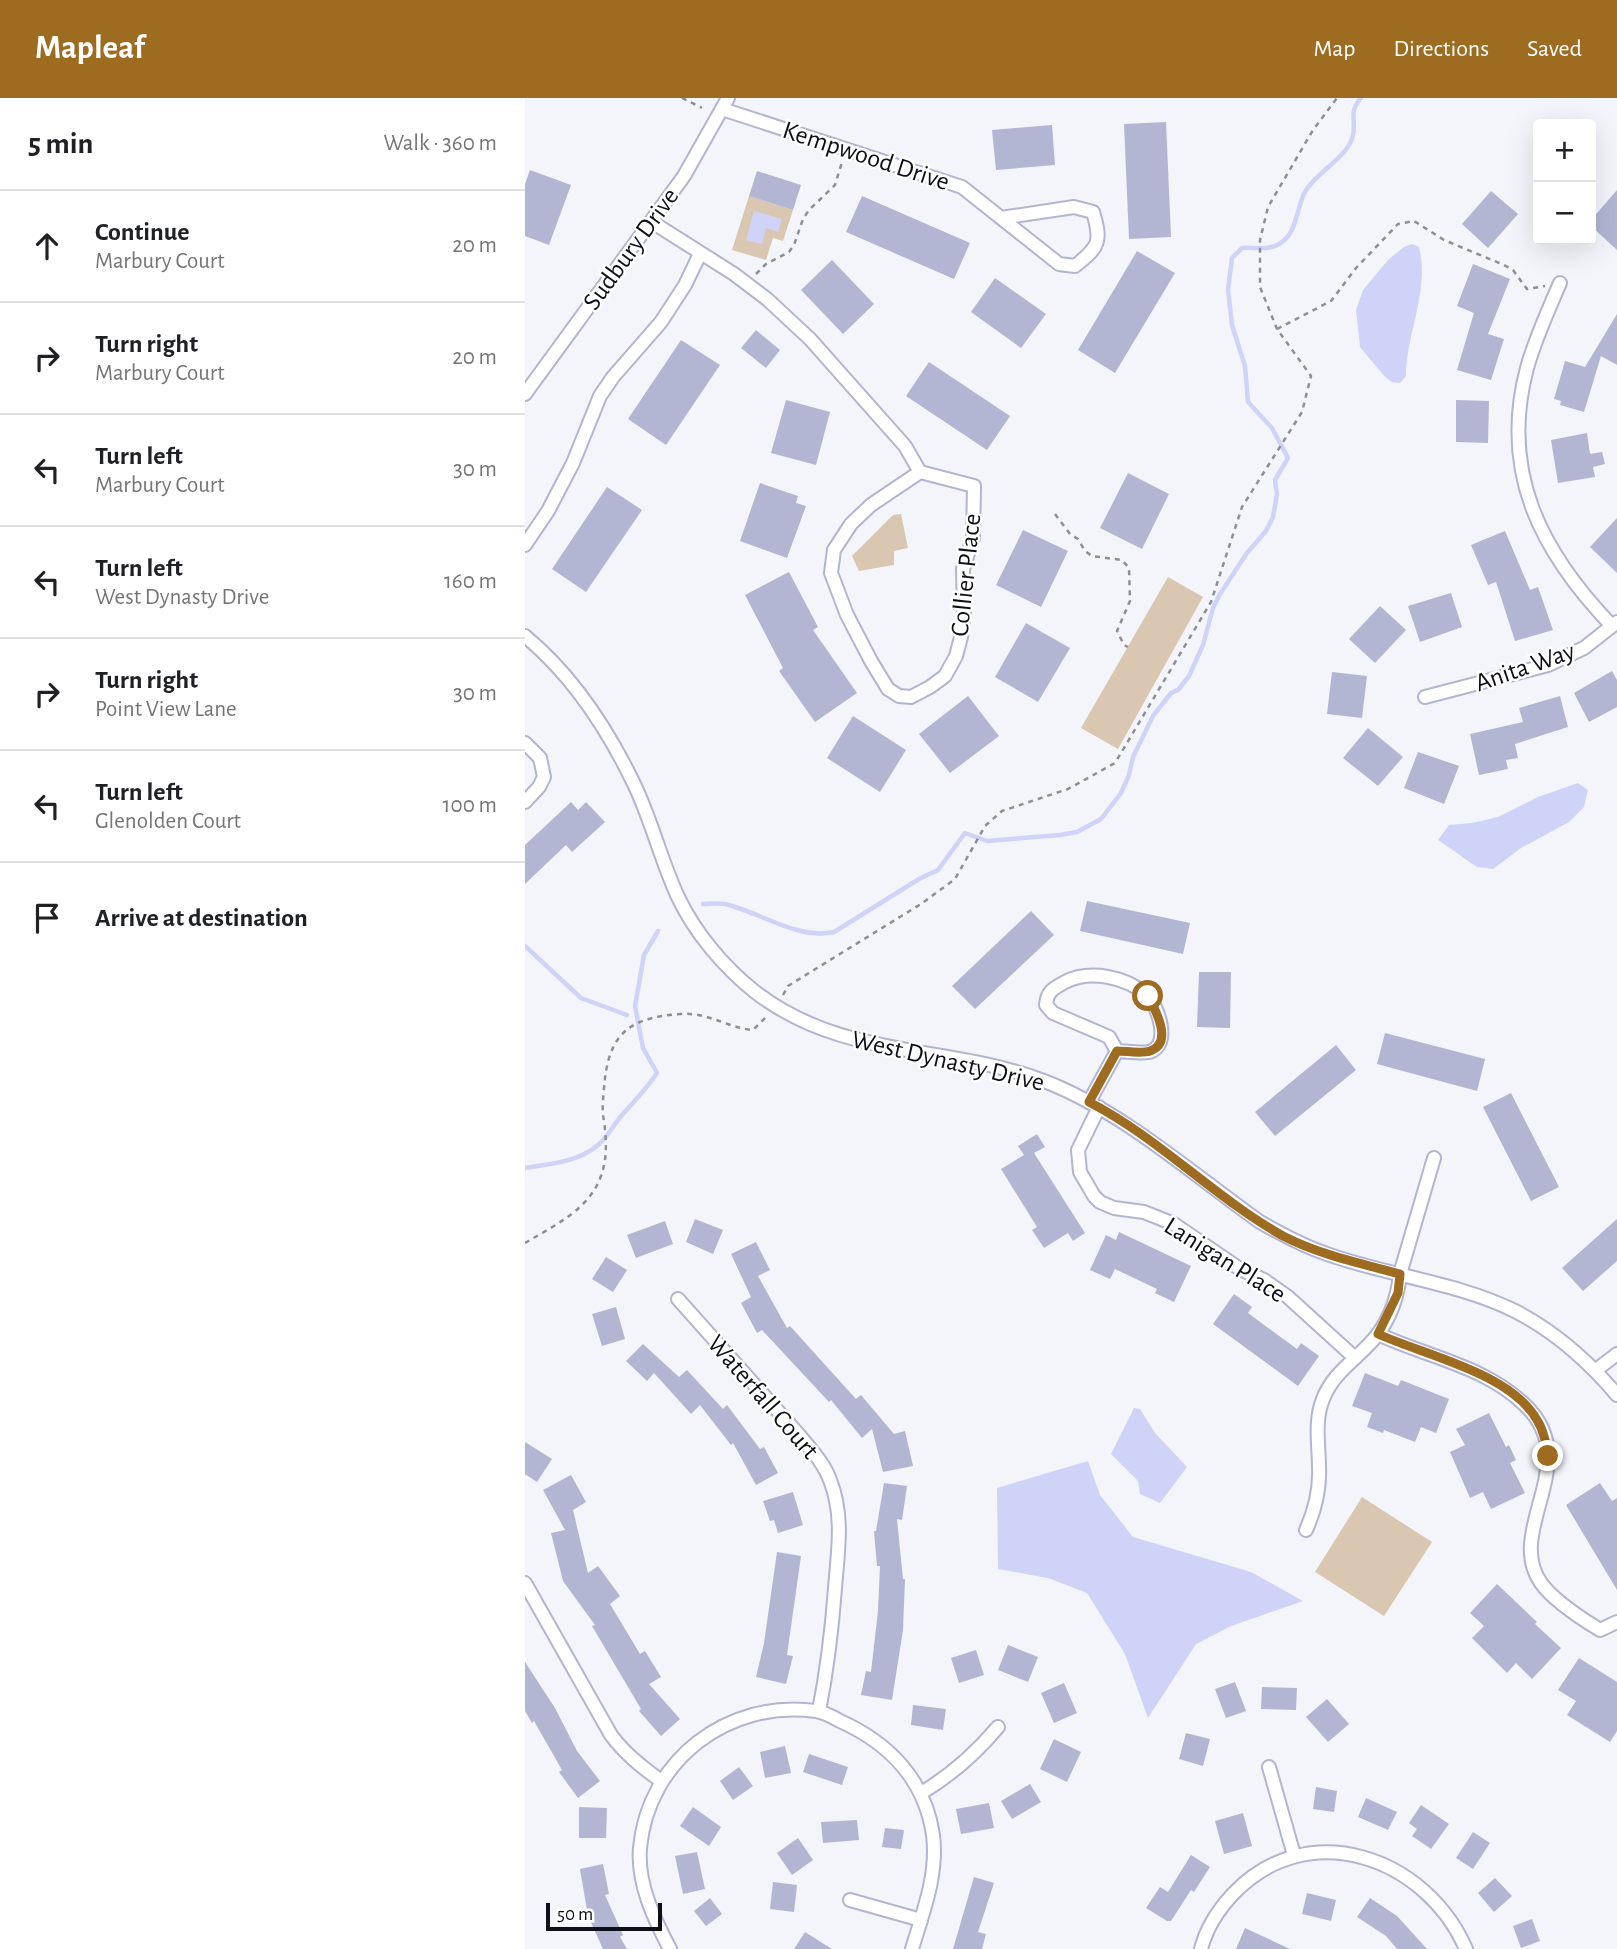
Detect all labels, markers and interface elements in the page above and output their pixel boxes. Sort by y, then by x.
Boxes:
text: Mapleaf [35,32,145,65]
text: Map [1313,37,1355,61]
text: Directions [1393,37,1489,61]
text: Saved [1527,37,1582,61]
street label: Kempwood Drive [779,117,953,195]
map controls [1533,119,1596,245]
button: + [1533,119,1596,182]
text: 5 min [28,129,93,159]
text: Walk · 360 m [383,132,497,155]
button: − [1533,182,1596,245]
street label: Sudbury Drive [578,183,684,315]
text: Continue [95,219,190,245]
icon: ahead [28,227,66,265]
text: 20 m [452,234,497,257]
text: Marbury Court [95,250,224,273]
text: Turn right [95,331,198,357]
icon: right [28,339,66,377]
text: 20 m [452,346,497,369]
text: Marbury Court [95,362,224,385]
text: Turn left [95,443,183,469]
icon: left [28,451,66,489]
text: 30 m [453,458,497,481]
text: Marbury Court [95,474,224,497]
street label: Collier Place [947,512,985,638]
text: Turn left [95,555,183,581]
icon: left [28,563,66,601]
text: 160 m [444,570,497,593]
text: West Dynasty Drive [95,586,269,609]
street label: Anita Way [1472,638,1578,696]
text: Turn right [95,667,198,693]
icon: right [28,675,66,713]
text: 30 m [453,682,497,705]
text: Point View Lane [95,698,237,721]
text: Turn left [95,779,183,805]
icon: left [28,787,66,825]
text: 100 m [443,794,497,817]
text: Glenolden Court [95,810,241,833]
icon: arrive [28,899,66,937]
text: Arrive at destination [95,905,308,931]
route start [1132,980,1163,1011]
street label: West Dynasty Drive [849,1026,1047,1096]
street label: Lanigan Place [1160,1212,1290,1308]
street label: Waterfall Court [703,1330,823,1464]
route end [1532,1440,1563,1471]
scale bar [546,1900,661,1932]
text: 50 m [557,1905,593,1924]

